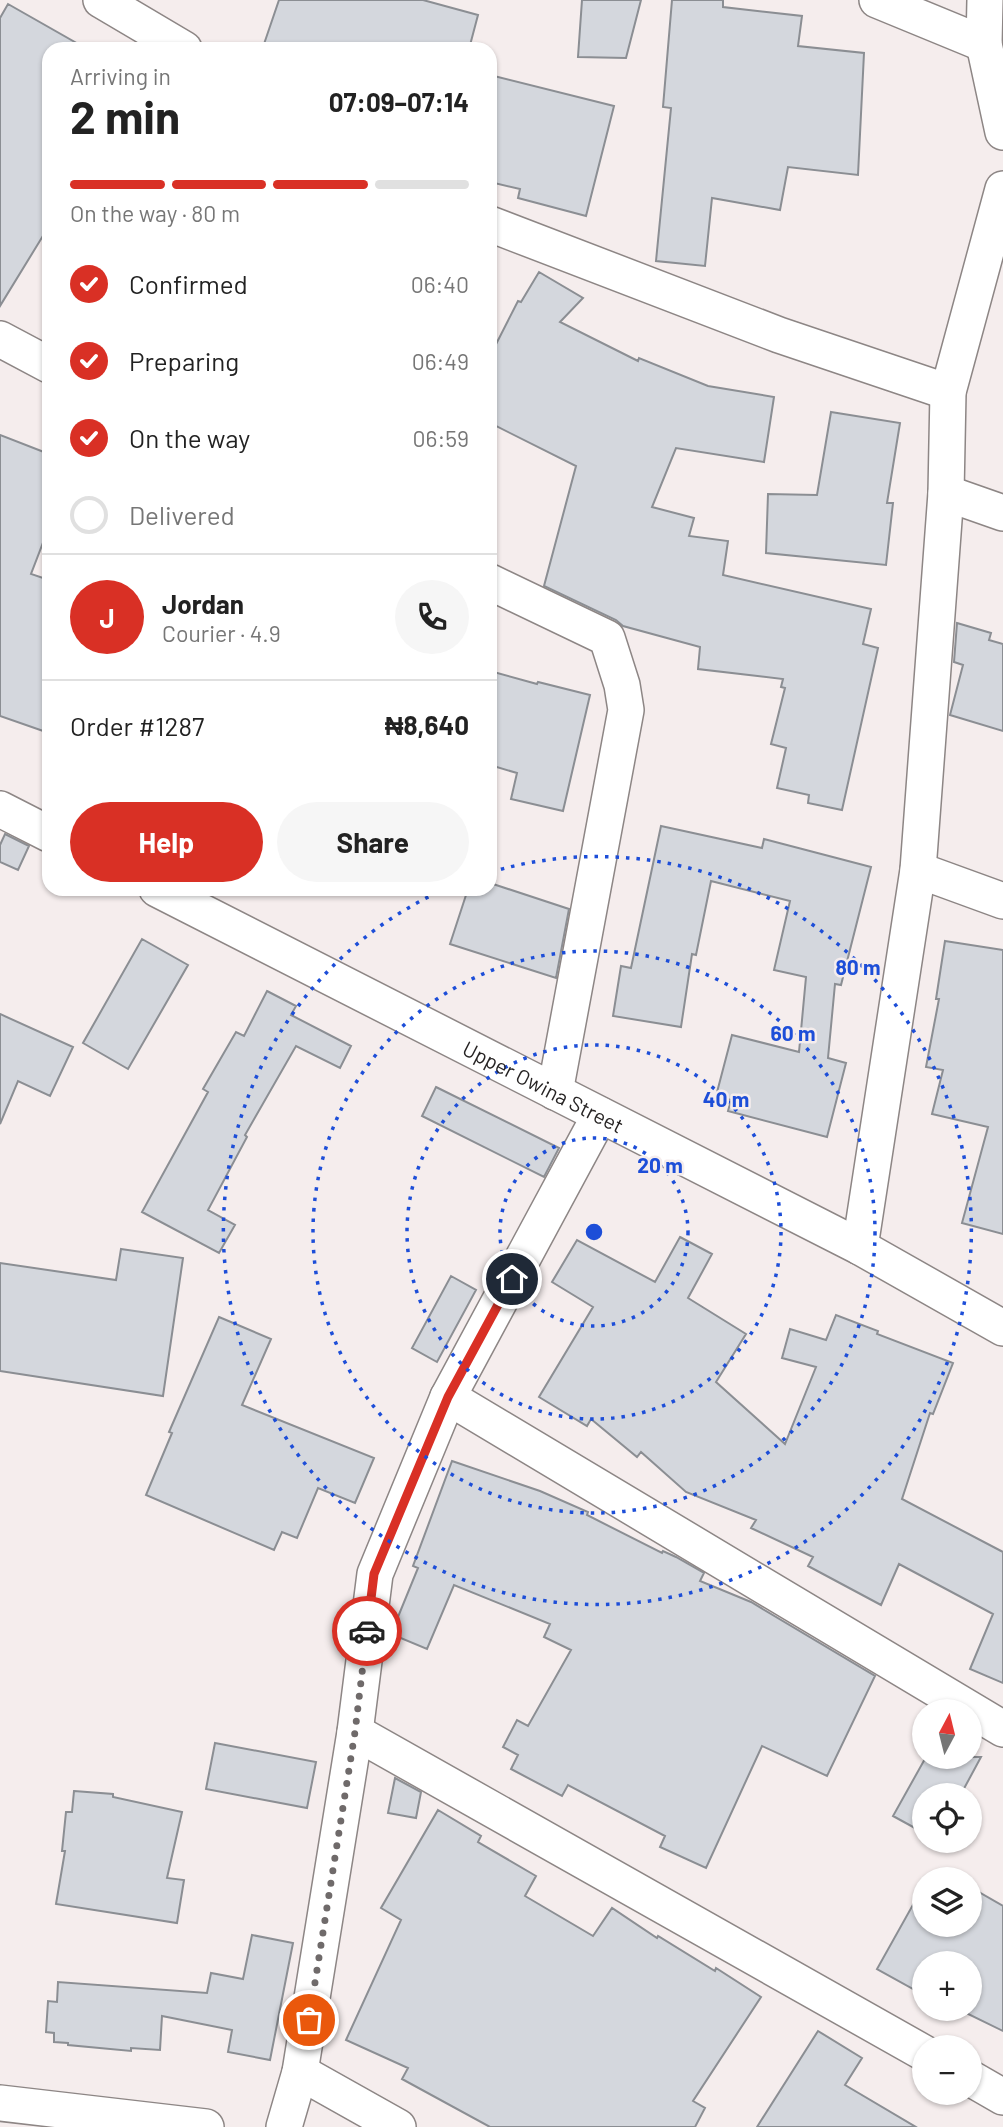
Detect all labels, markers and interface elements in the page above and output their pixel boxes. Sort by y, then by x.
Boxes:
text: Arriving in [70,62,171,90]
text: 07:09–07:14 [329,86,469,117]
text: 2 min [70,88,180,143]
text: On the way · 80 m [70,199,240,227]
icon: check [70,265,108,303]
text: Confirmed [129,268,248,299]
text: 06:40 [411,270,469,298]
icon: check [70,342,108,380]
text: Preparing [129,345,239,376]
text: 06:49 [412,347,469,375]
icon: check [70,419,108,457]
text: On the way [129,422,250,453]
text: 06:59 [413,424,469,452]
text: Delivered [129,499,235,530]
button: phone [395,580,469,654]
text: Jordan [162,588,244,619]
text: J [99,602,115,633]
text: Courier · 4.9 [162,619,281,647]
text: ₦8,640 [385,709,469,740]
text: Order #1287 [70,710,204,741]
button: Help [70,802,263,882]
button: Share [277,802,469,882]
text: 80 m [835,954,881,979]
text: 60 m [771,1020,815,1045]
street label: Upper Owina Street [459,1035,628,1137]
text: 40 m [703,1086,749,1111]
text: 20 m [637,1152,683,1177]
centre of rings [582,1220,606,1244]
pin [482,1249,542,1309]
icon: home [493,1260,531,1298]
courier [332,1596,402,1666]
icon: car [348,1612,386,1650]
north arrow [912,1699,982,1769]
map controls [912,1699,982,2105]
button: locate [912,1783,982,1853]
button: layers [912,1867,982,1937]
button: + [912,1951,982,2021]
pin [279,1990,339,2050]
icon: bag [290,2001,328,2039]
button: − [912,2035,982,2105]

